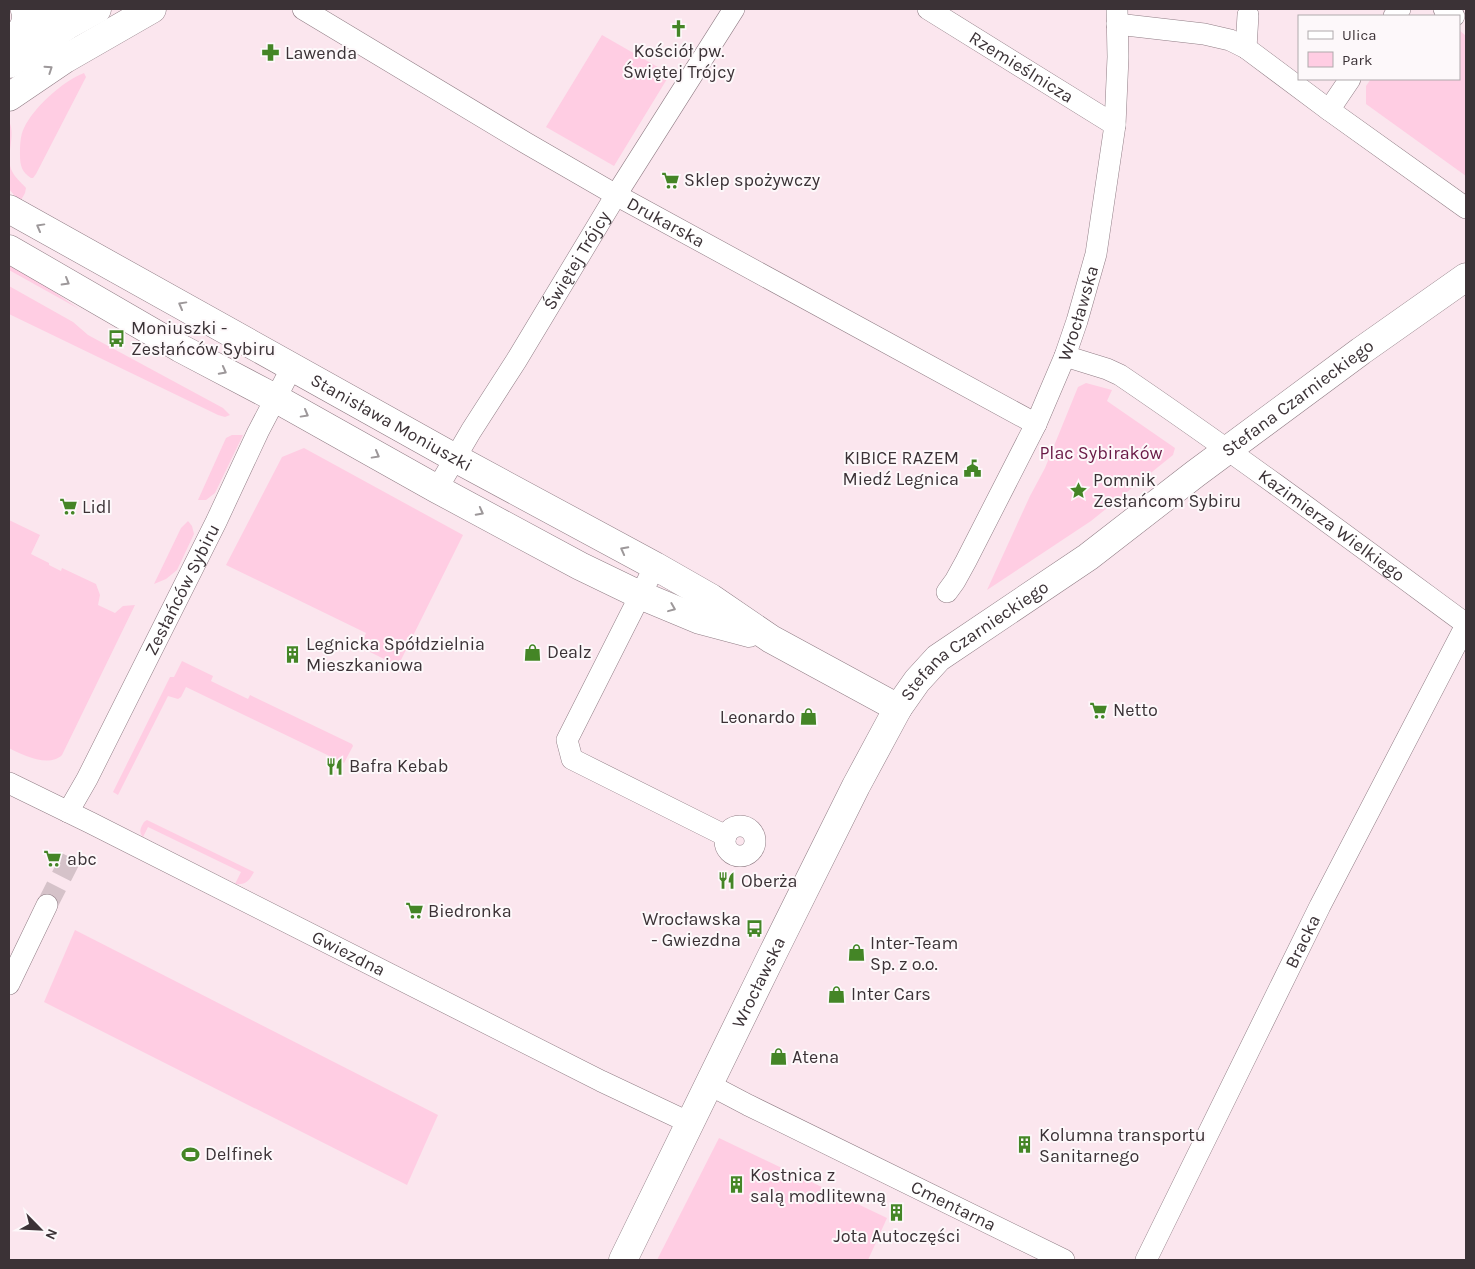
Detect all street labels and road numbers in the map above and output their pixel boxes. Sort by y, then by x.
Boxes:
street label: Rzemieślnicza [965,26,1078,108]
street label: Drukarska [623,192,709,252]
street label: Świętej Trójcy [537,206,615,314]
street label: Wrocławska [1053,263,1103,364]
street label: Stefana Czarnieckiego [1217,334,1378,461]
street label: Stanisława Moniuszki [307,369,476,476]
street label: Kazimierza Wielkiego [1254,465,1409,586]
street label: Zesłańców Sybiru [140,520,224,659]
street label: Stefana Czarnieckiego [896,576,1053,705]
street label: Bracka [1280,911,1325,972]
street label: Gwiezdna [308,926,389,981]
street label: Wrocławska [727,933,790,1032]
street label: Cmentarna [907,1176,1000,1236]

